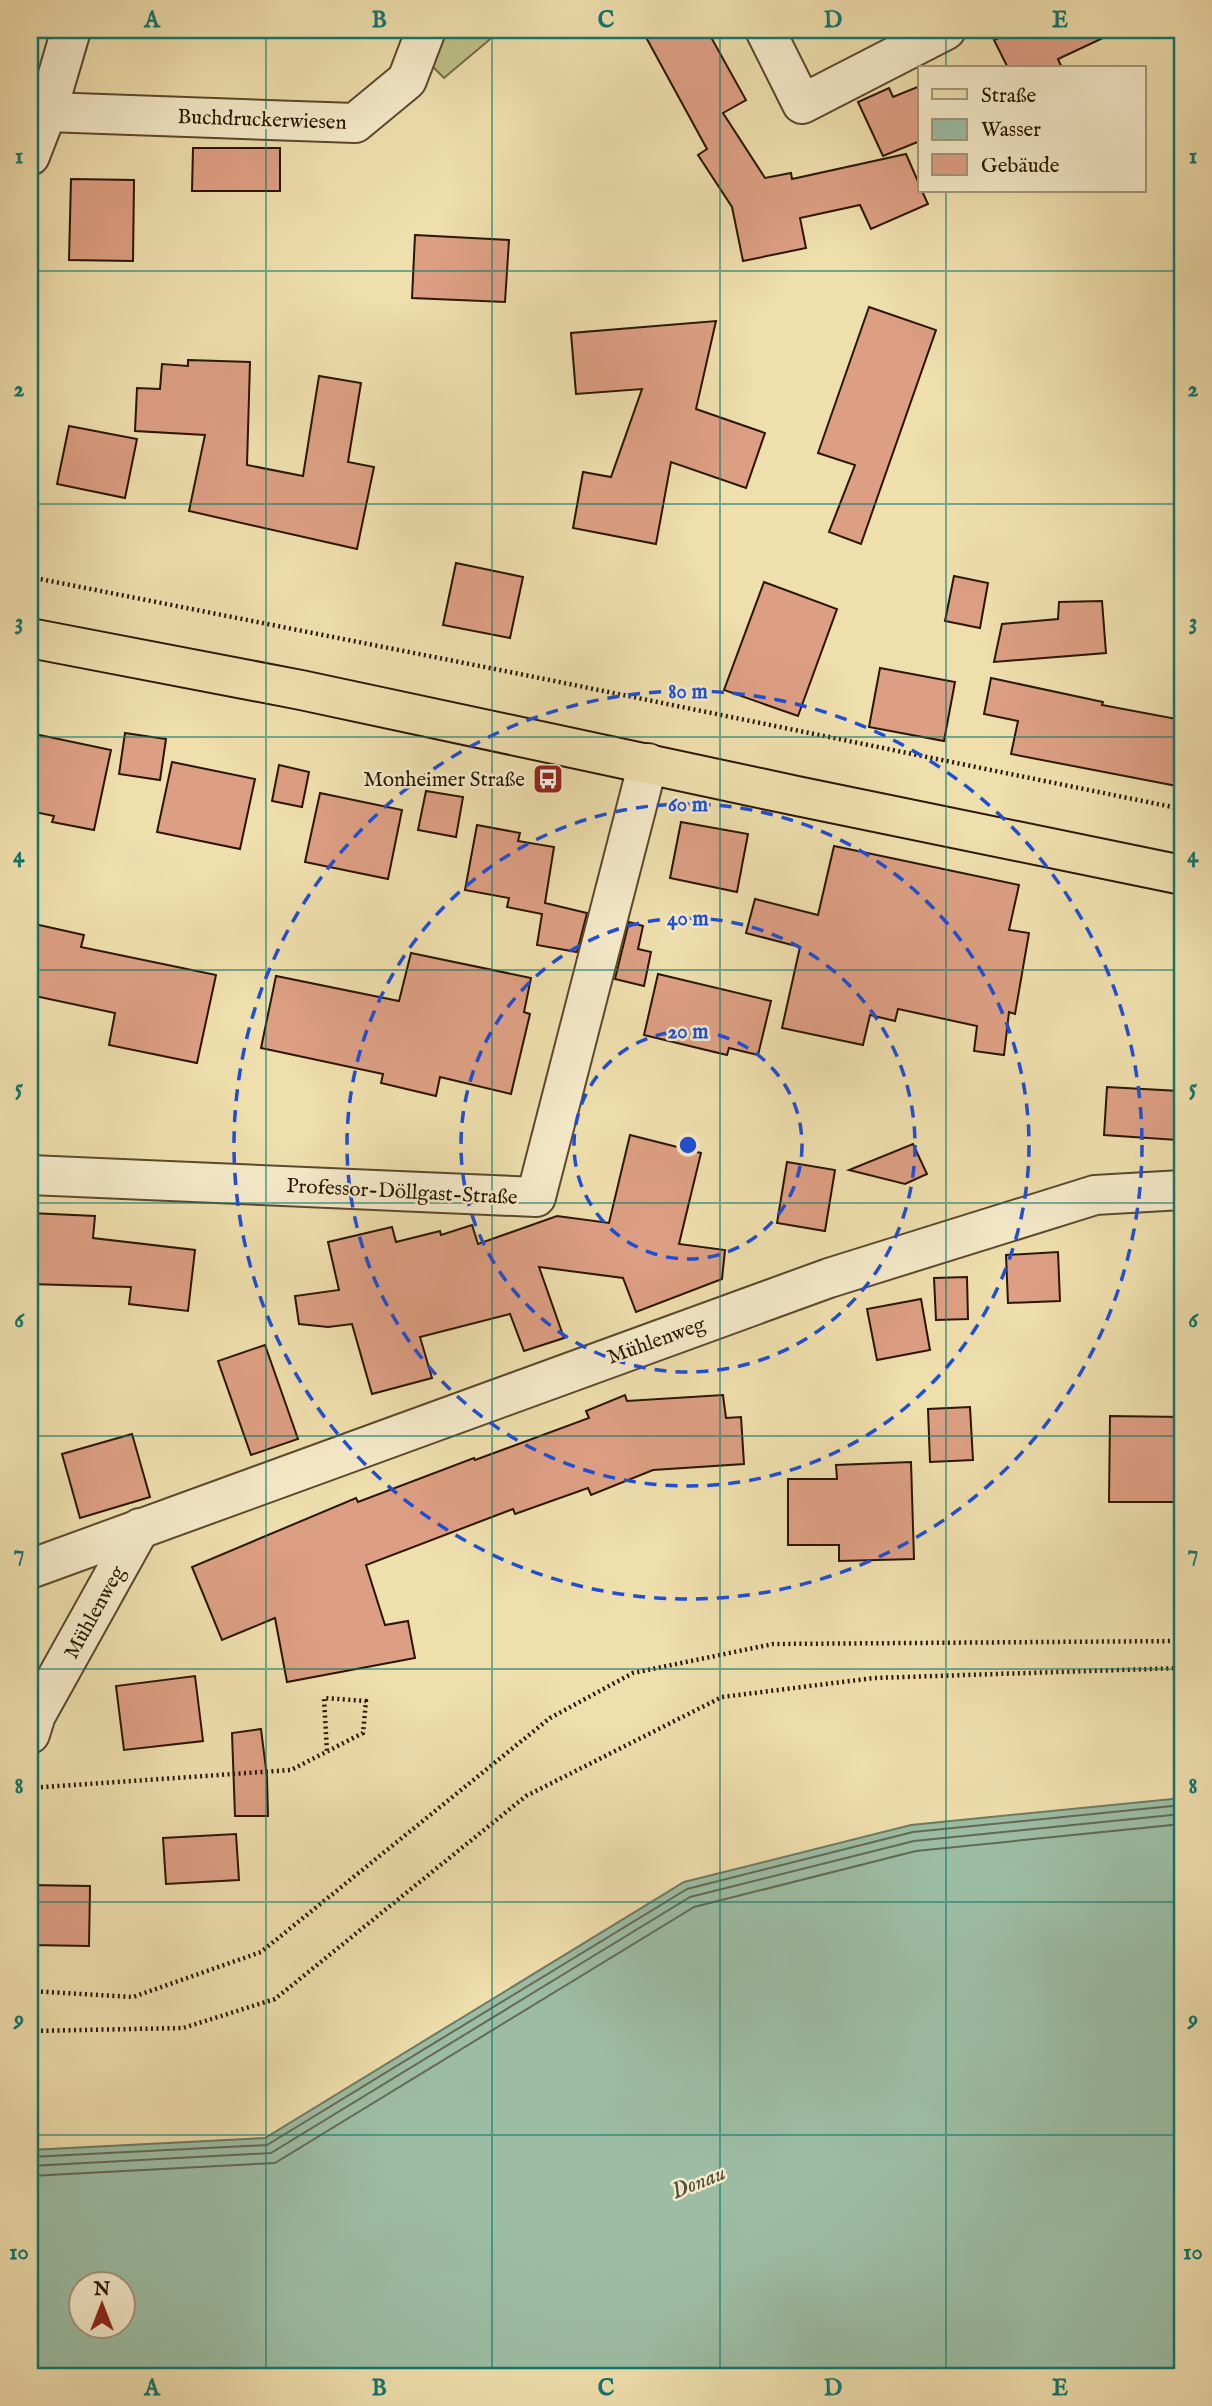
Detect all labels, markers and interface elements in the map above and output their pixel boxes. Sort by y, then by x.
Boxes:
text: A [143,6,161,35]
text: B [371,6,387,35]
text: C [598,6,615,35]
text: D [824,6,842,35]
text: E [1052,6,1068,35]
legend [918,66,1146,192]
text: Straße [981,83,1037,110]
street label: Buchdruckerwiesen [177,104,347,137]
text: Wasser [981,117,1041,144]
text: 1 [15,142,23,171]
text: 1 [1189,142,1197,171]
text: Gebäude [981,153,1060,180]
text: 2 [14,375,25,404]
text: 2 [1188,375,1199,404]
text: 3 [15,608,23,637]
text: 3 [1189,608,1197,637]
text: 80 m [668,679,708,706]
bus stop icon: Monheimer Straße [531,762,565,796]
place label: Monheimer Straße [363,767,525,794]
text: 60 m [668,792,709,819]
text: 4 [13,841,25,870]
text: 4 [1187,841,1199,870]
text: 40 m [667,906,709,933]
text: 20 m [668,1019,709,1046]
text: 5 [15,1074,24,1103]
text: 5 [1189,1074,1198,1103]
centre of rings [676,1133,700,1157]
street label: Professor-Döllgast-Straße [286,1173,519,1212]
text: 6 [14,1306,25,1335]
text: 6 [1188,1306,1199,1335]
street label: Mühlenweg [604,1311,710,1372]
text: 7 [14,1539,24,1568]
text: 7 [1188,1539,1198,1568]
street label: Mühlenweg [59,1561,132,1664]
text: 8 [14,1772,24,1801]
text: 8 [1188,1772,1198,1801]
text: 9 [13,2005,24,2034]
text: 9 [1187,2005,1198,2034]
water label: Donau [667,2158,730,2206]
text: 10 [9,2238,29,2267]
text: 10 [1183,2238,1203,2267]
north arrow [66,2270,136,2340]
text: N [93,2278,111,2302]
text: A [143,2374,161,2403]
text: B [371,2374,387,2403]
text: C [598,2374,615,2403]
text: D [824,2374,842,2403]
text: E [1052,2374,1068,2403]

